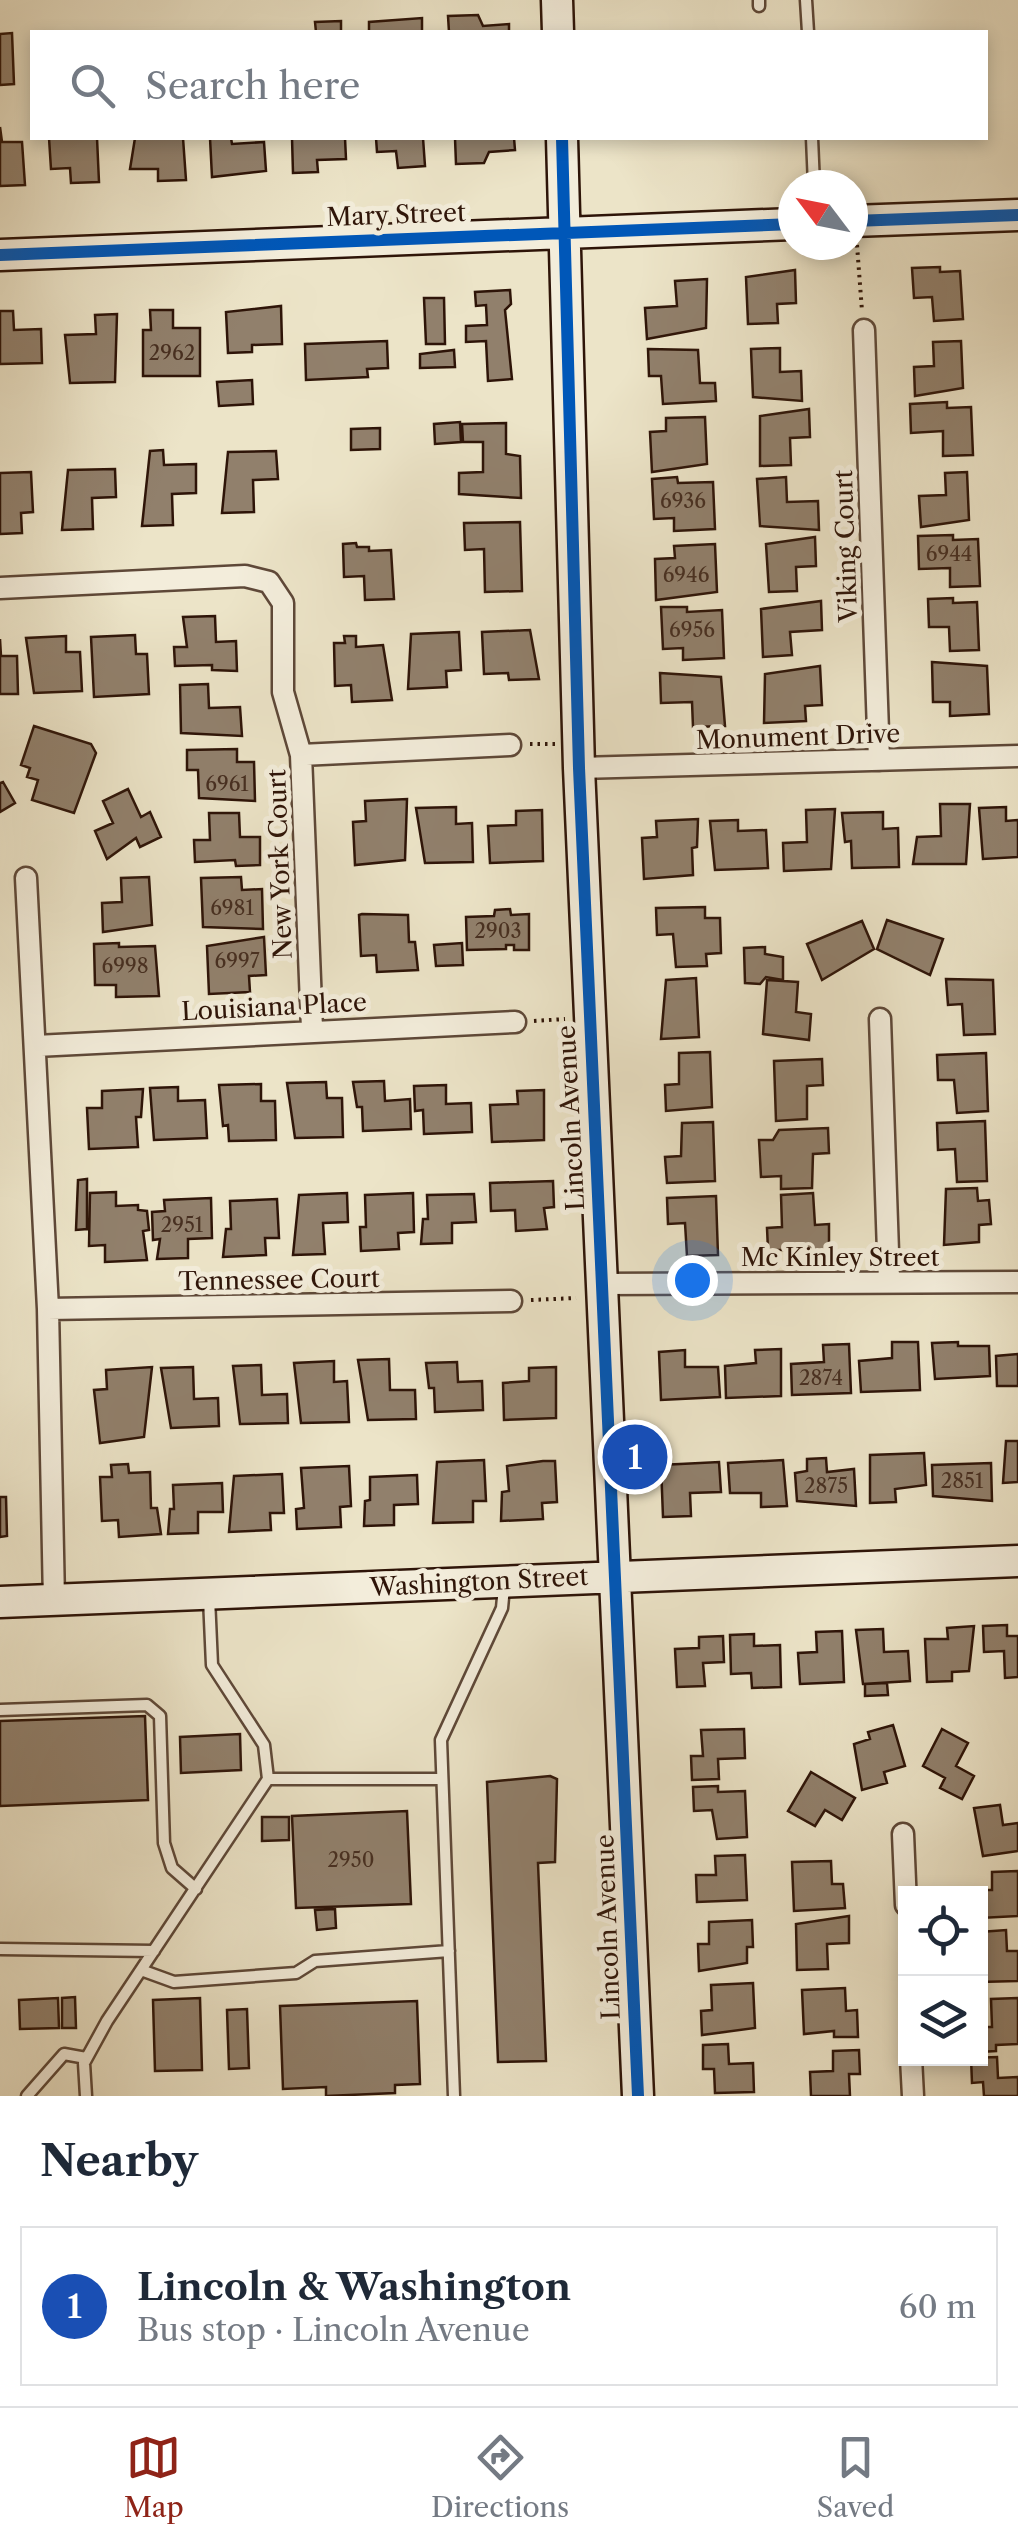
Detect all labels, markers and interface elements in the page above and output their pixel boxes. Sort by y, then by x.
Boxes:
search box [30,30,988,140]
icon: search [65,58,120,113]
text: Search here [145,62,360,109]
north arrow [778,170,868,260]
street label: Mary Street [326,197,466,233]
house number: 2962 [149,341,195,365]
street label: Viking Court [828,469,864,624]
house number: 6936 [660,489,706,513]
house number: 6944 [926,542,972,566]
house number: 6946 [663,563,709,587]
house number: 6956 [669,618,715,642]
street label: Monument Drive [695,718,901,756]
street label: New York Court [261,768,299,959]
house number: 6961 [205,772,249,796]
house number: 6981 [210,896,254,920]
house number: 2903 [475,919,521,943]
house number: 6997 [215,949,260,973]
house number: 6998 [102,954,149,978]
street label: Louisiana Place [180,987,368,1027]
street label: Lincoln Avenue [551,1024,591,1212]
house number: 2951 [161,1213,204,1237]
street label: Mc Kinley Street [741,1242,940,1273]
your location [667,1255,718,1306]
street label: Tennessee Court [178,1263,380,1297]
house number: 2874 [799,1366,843,1390]
pin: 1 [602,1420,668,1494]
house number: 2851 [941,1469,984,1493]
house number: 2875 [804,1474,848,1498]
street label: Washington Street [368,1561,589,1603]
street label: Lincoln Avenue [589,1834,627,2020]
house number: 2950 [328,1848,374,1872]
map controls [898,1886,988,2066]
button: locate [898,1886,988,1976]
button: layers [898,1976,988,2066]
text: Nearby [40,2135,198,2187]
text: Lincoln & Washington [137,2263,571,2310]
text: 1 [67,2287,82,2326]
text: 60 m [899,2287,976,2326]
text: Bus stop · Lincoln Avenue [137,2310,530,2349]
tab: Map [124,2430,184,2524]
tab: Directions [431,2430,569,2524]
tab: Saved [817,2430,894,2524]

